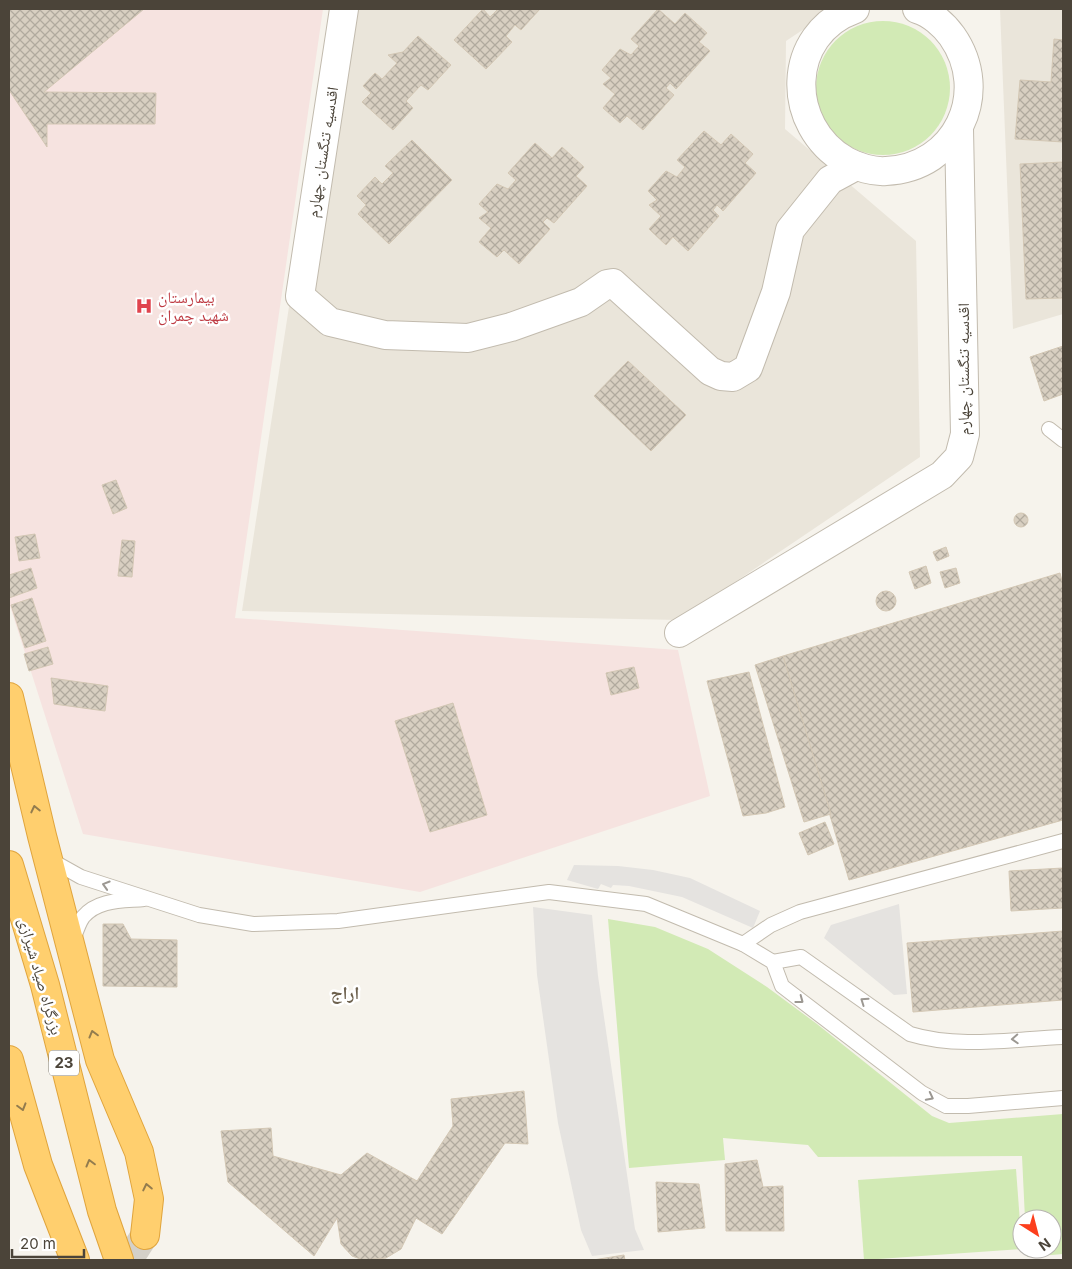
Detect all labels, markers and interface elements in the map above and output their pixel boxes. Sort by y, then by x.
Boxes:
street label: اقدسیه تنگستان چهارم [302,85,343,219]
place label: بیمارستان شهید چمران [158,287,229,326]
hospital icon: بیمارستان شهید چمران [134,296,154,316]
street label: اقدسیه تنگستان چهارم [953,303,974,435]
one-way arrow [30,804,41,813]
one-way arrow [102,880,110,890]
street label: بزرگراه صیاد شیرازی [14,915,67,1037]
district label: اراج [331,982,359,1004]
one-way arrow [794,994,804,1003]
one-way arrow [860,998,869,1007]
one-way arrow [89,1030,99,1038]
one-way arrow [1010,1034,1018,1045]
road number: 23 [49,1050,79,1076]
one-way arrow [925,1091,934,1102]
one-way arrow [16,1103,26,1111]
one-way arrow [85,1160,95,1168]
one-way arrow [142,1182,152,1191]
north arrow [1012,1209,1062,1259]
scale bar [12,1226,85,1258]
text: 20 m [20,1234,56,1253]
text: N [1036,1235,1054,1255]

